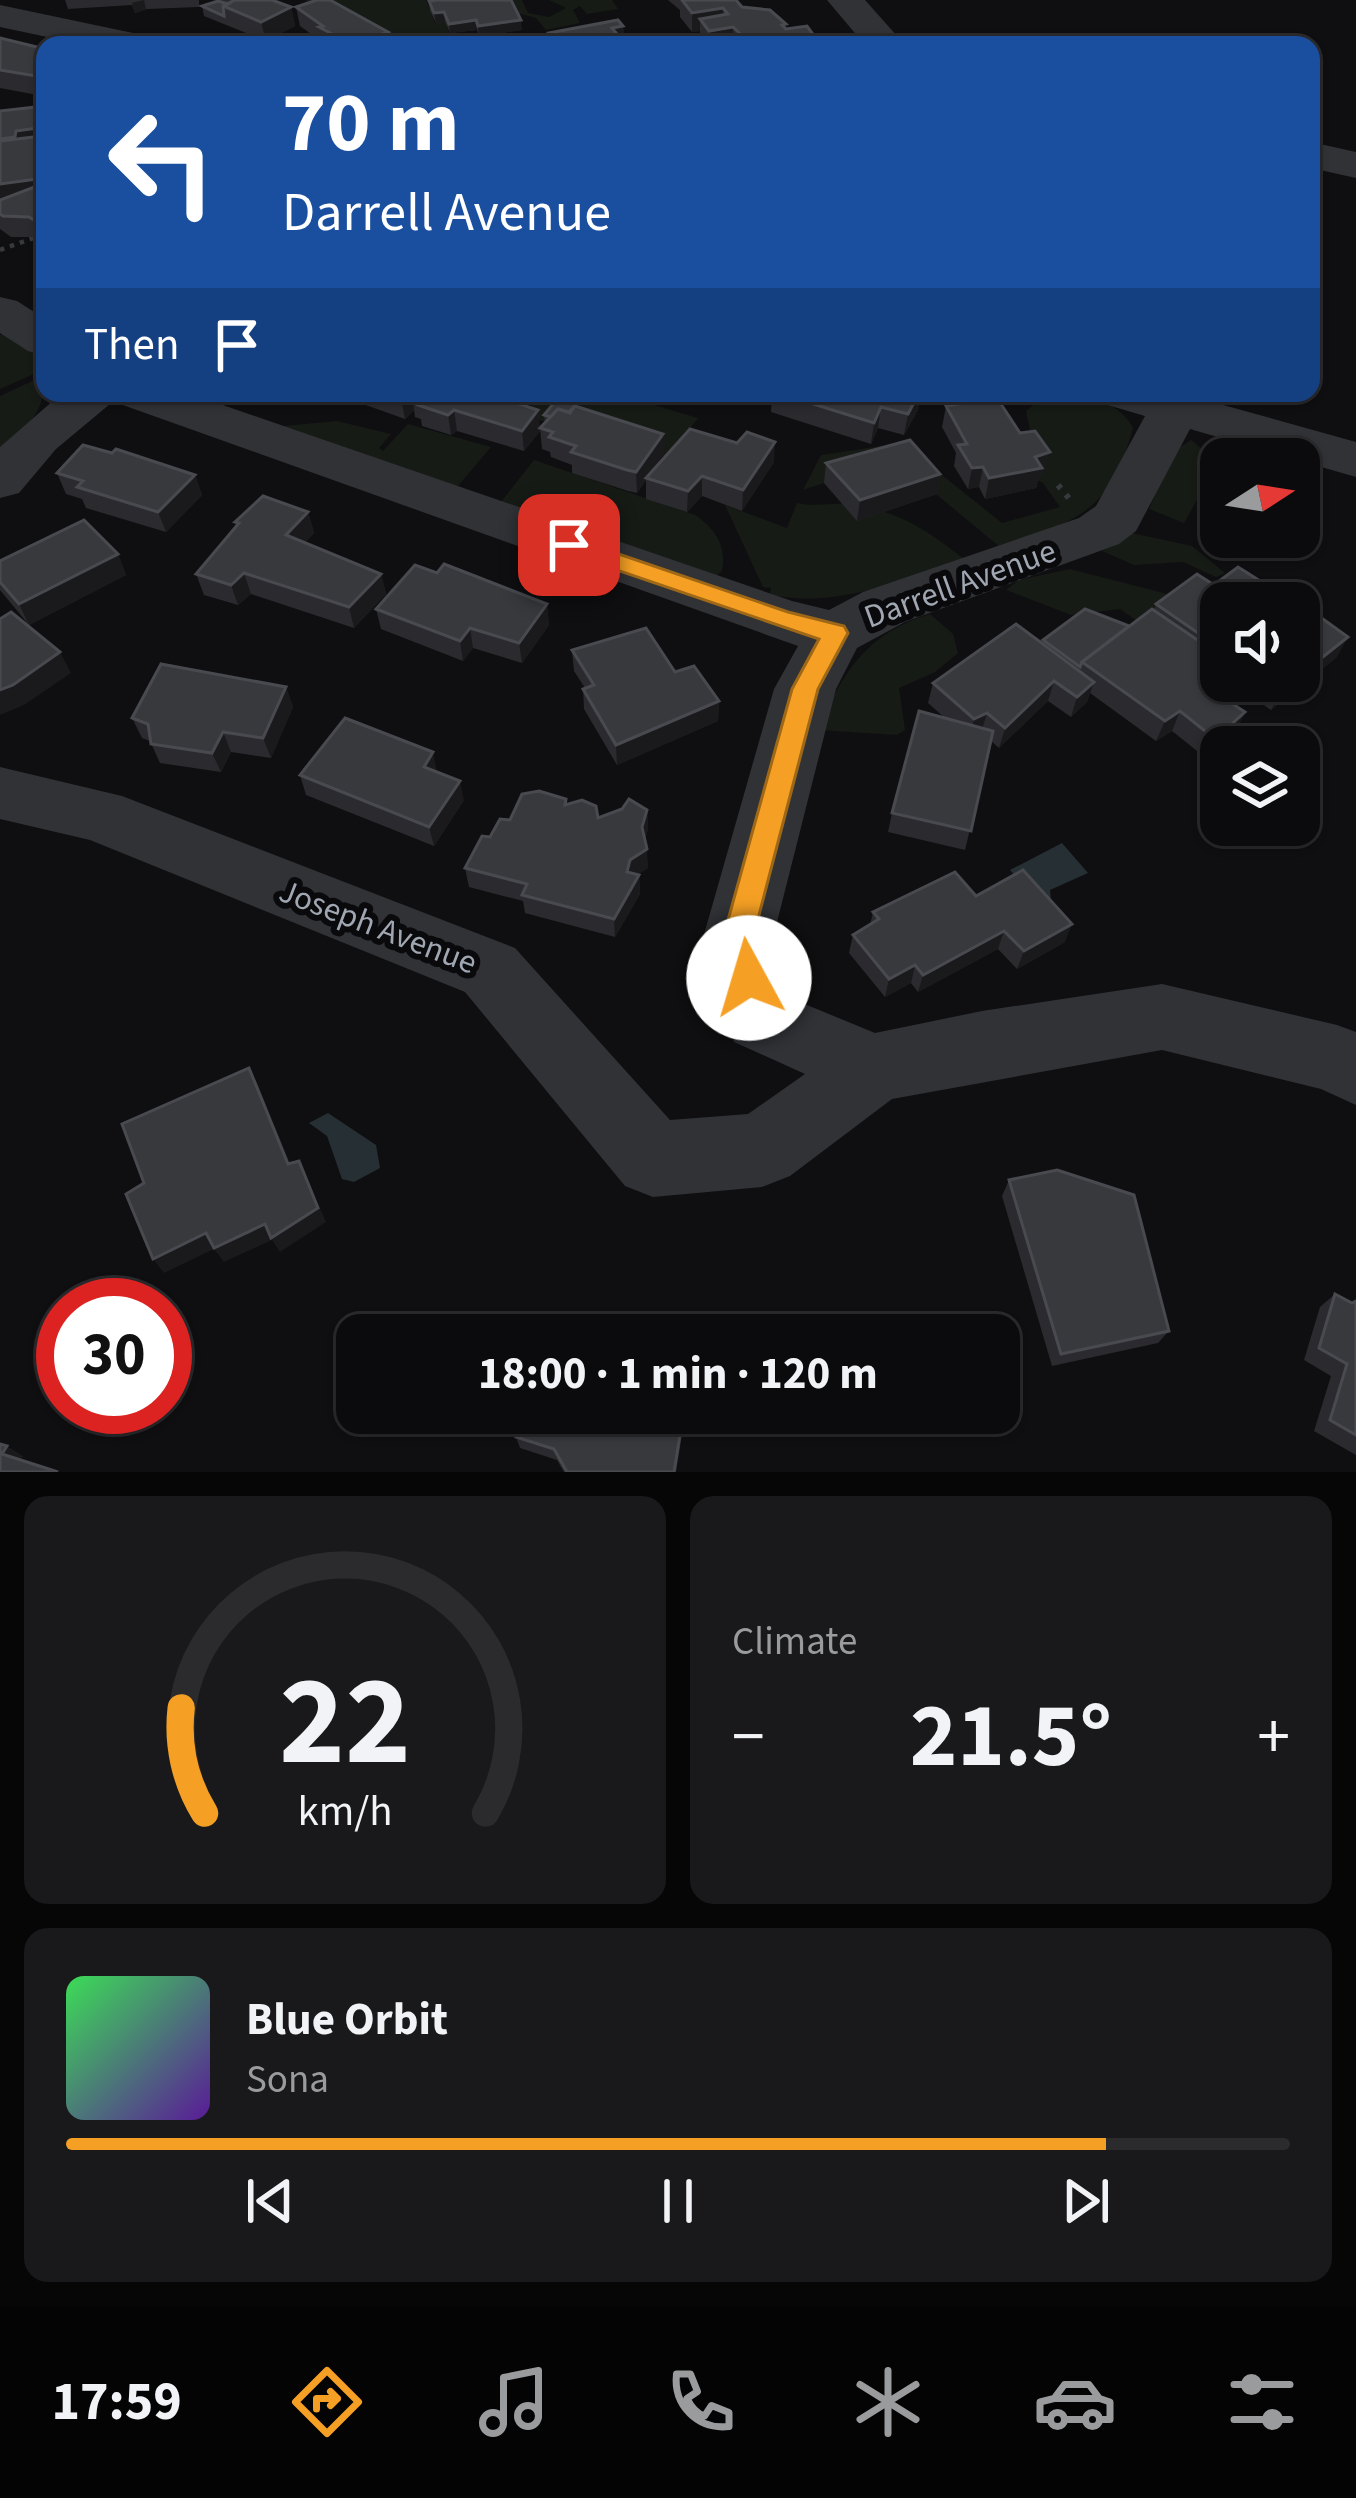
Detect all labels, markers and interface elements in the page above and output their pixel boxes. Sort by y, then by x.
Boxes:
text: 70 m [282,64,460,184]
icon: left [84,84,240,240]
text: Darrell Avenue [282,175,611,252]
icon: arrive [204,312,270,378]
text: Then [84,313,180,377]
north arrow [1200,438,1320,558]
map controls [1200,438,1320,846]
pin [518,494,620,596]
icon: arrive [536,512,602,578]
street label: Darrell Avenue [858,528,1062,640]
button: sound [1200,582,1320,702]
button: layers [1200,726,1320,846]
street label: Joseph Avenue [272,868,484,986]
position arrow [686,915,812,1041]
speed limit sign: 30 [36,1278,192,1434]
text: 18:00 · 1 min · 120 m [478,1342,878,1406]
text: Climate [732,1614,857,1670]
text: 22 [279,1634,411,1812]
text: 21.5° [910,1673,1112,1801]
text: − [732,1690,765,1784]
text: + [1257,1690,1290,1784]
text: km/h [297,1781,393,1842]
text: Blue Orbit [246,1988,448,2052]
text: Sona [246,2052,329,2108]
icon: previous [237,2168,303,2234]
icon: pause [645,2168,711,2234]
icon: next [1053,2168,1119,2234]
icon: directions [285,2360,369,2444]
icon: music [472,2360,556,2444]
icon: phone [659,2360,743,2444]
icon: climate [846,2360,930,2444]
icon: car [1033,2360,1117,2444]
icon: filters [1220,2360,1304,2444]
text: 17:59 [52,2364,182,2441]

